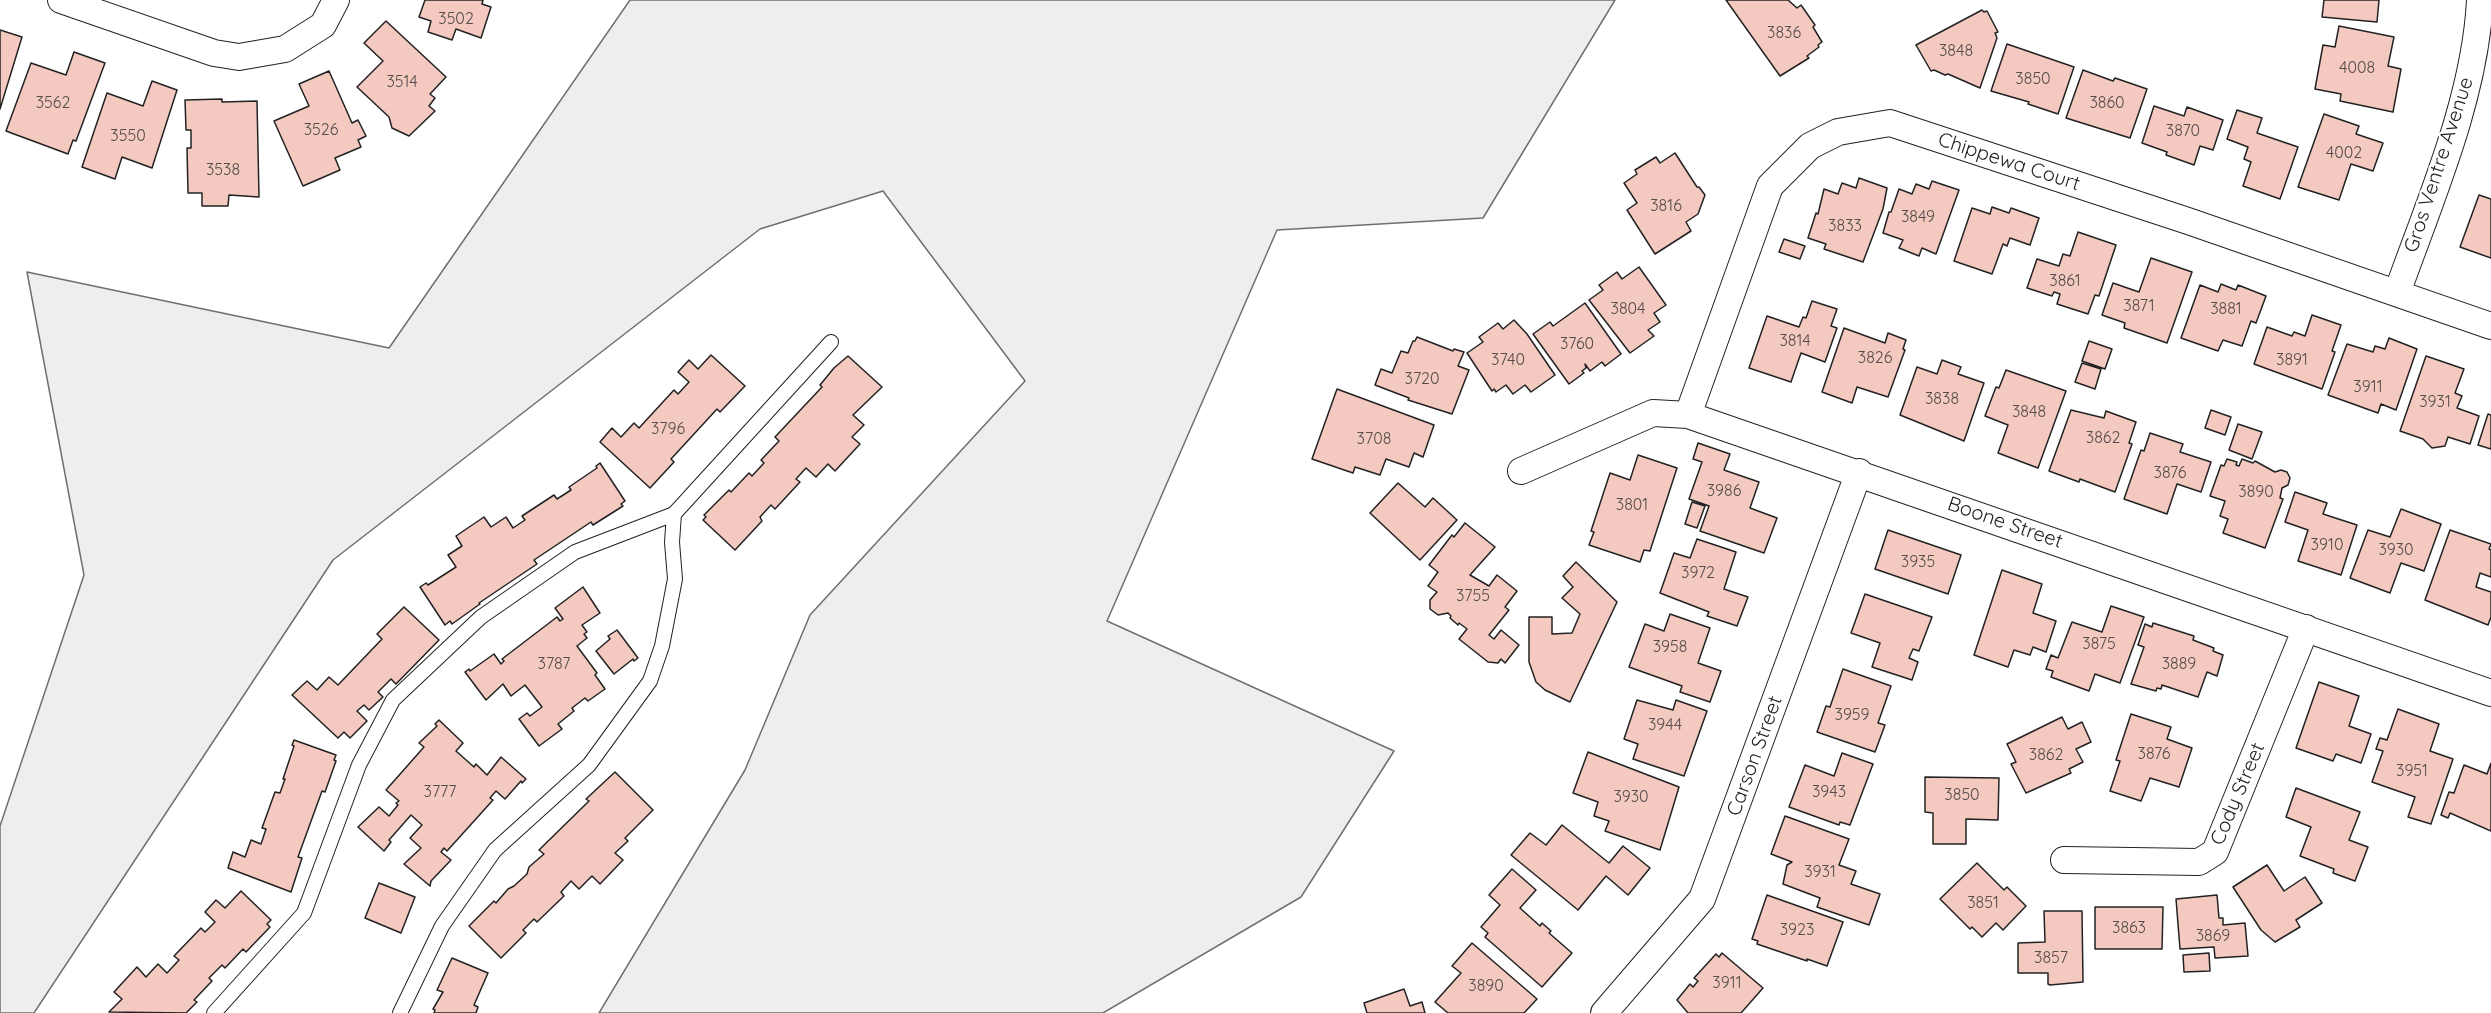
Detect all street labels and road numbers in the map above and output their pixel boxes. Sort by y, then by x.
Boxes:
street label: Gros Ventre Avenue [2399,74,2479,256]
street label: Chippewa Court [1935,128,2083,196]
street label: Boone Street [1944,492,2066,554]
street label: Carson Street [1722,693,1788,819]
street label: Cody Street [2206,739,2270,849]

